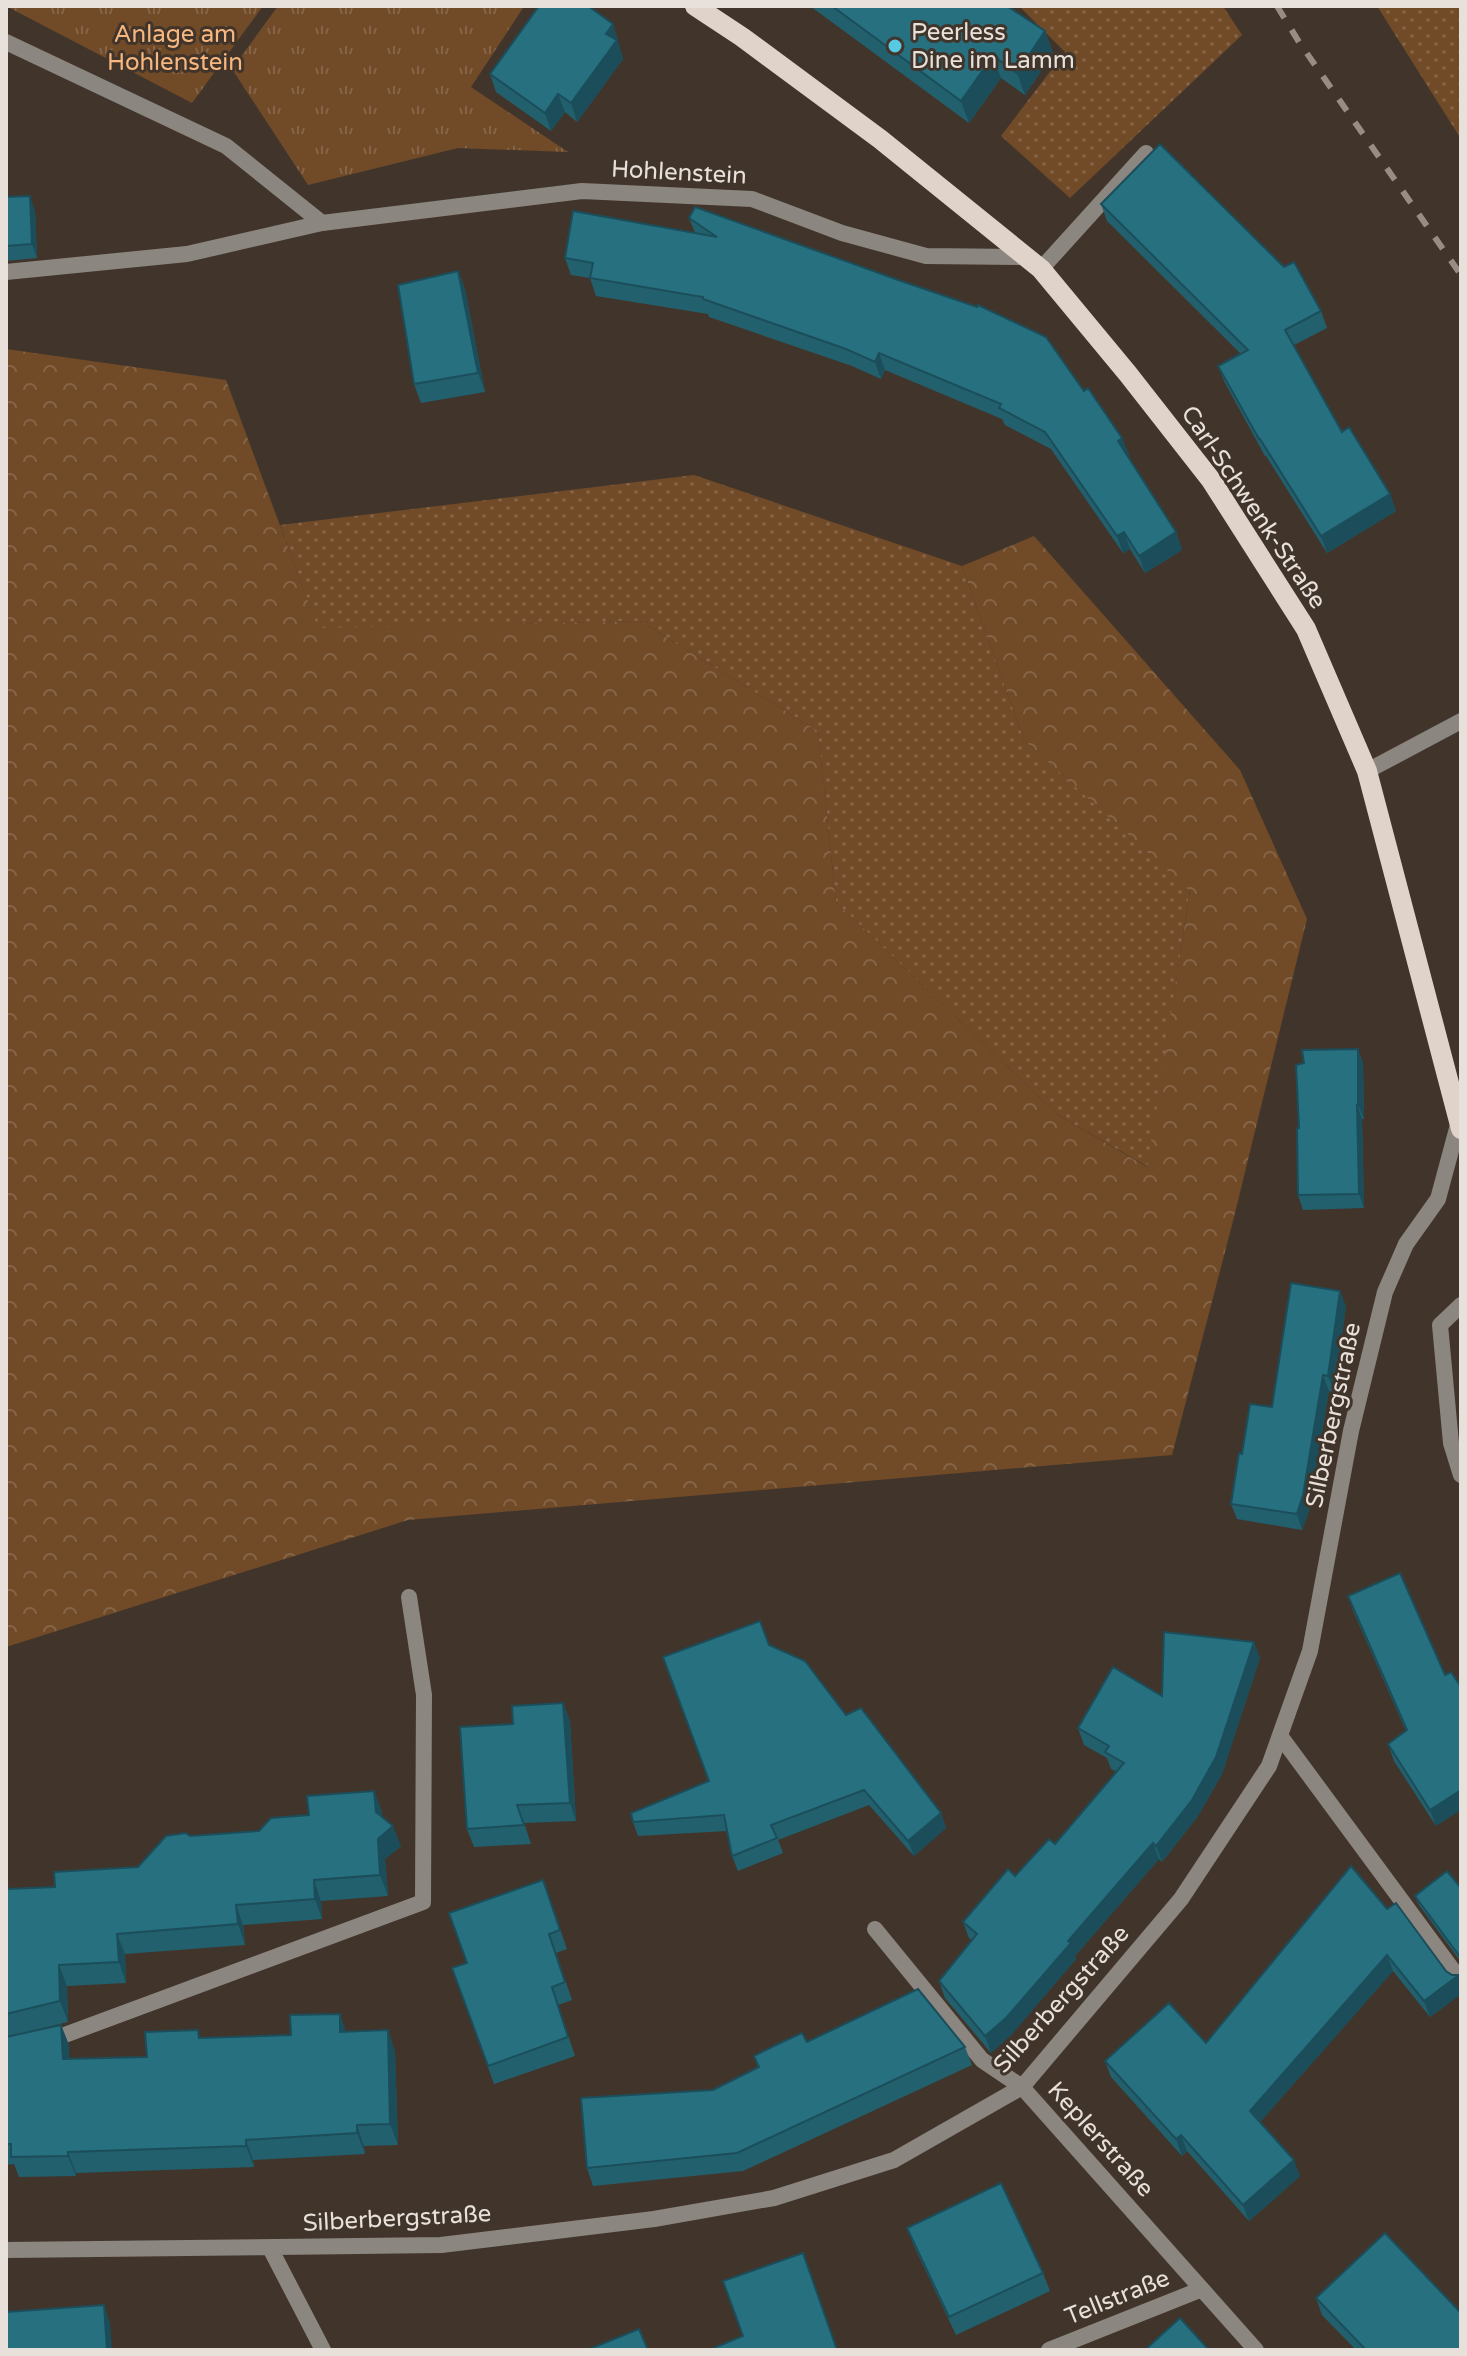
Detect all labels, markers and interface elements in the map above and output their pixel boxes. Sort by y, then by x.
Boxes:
place label: Peerless Dine im Lamm [911,18,1075,75]
park label: Anlage am Hohlenstein [107,20,243,77]
marker: Peerless Dine im Lamm [886,37,904,55]
street label: Hohlenstein [610,154,748,191]
street label: Carl-Schwenk-Straße [1175,400,1332,614]
street label: Silberbergstraße [1300,1320,1367,1510]
street label: Silberbergstraße [987,1920,1135,2079]
street label: Keplerstraße [1041,2076,1160,2203]
street label: Silberbergstraße [302,2199,492,2238]
street label: Tellstraße [1061,2263,1174,2332]

